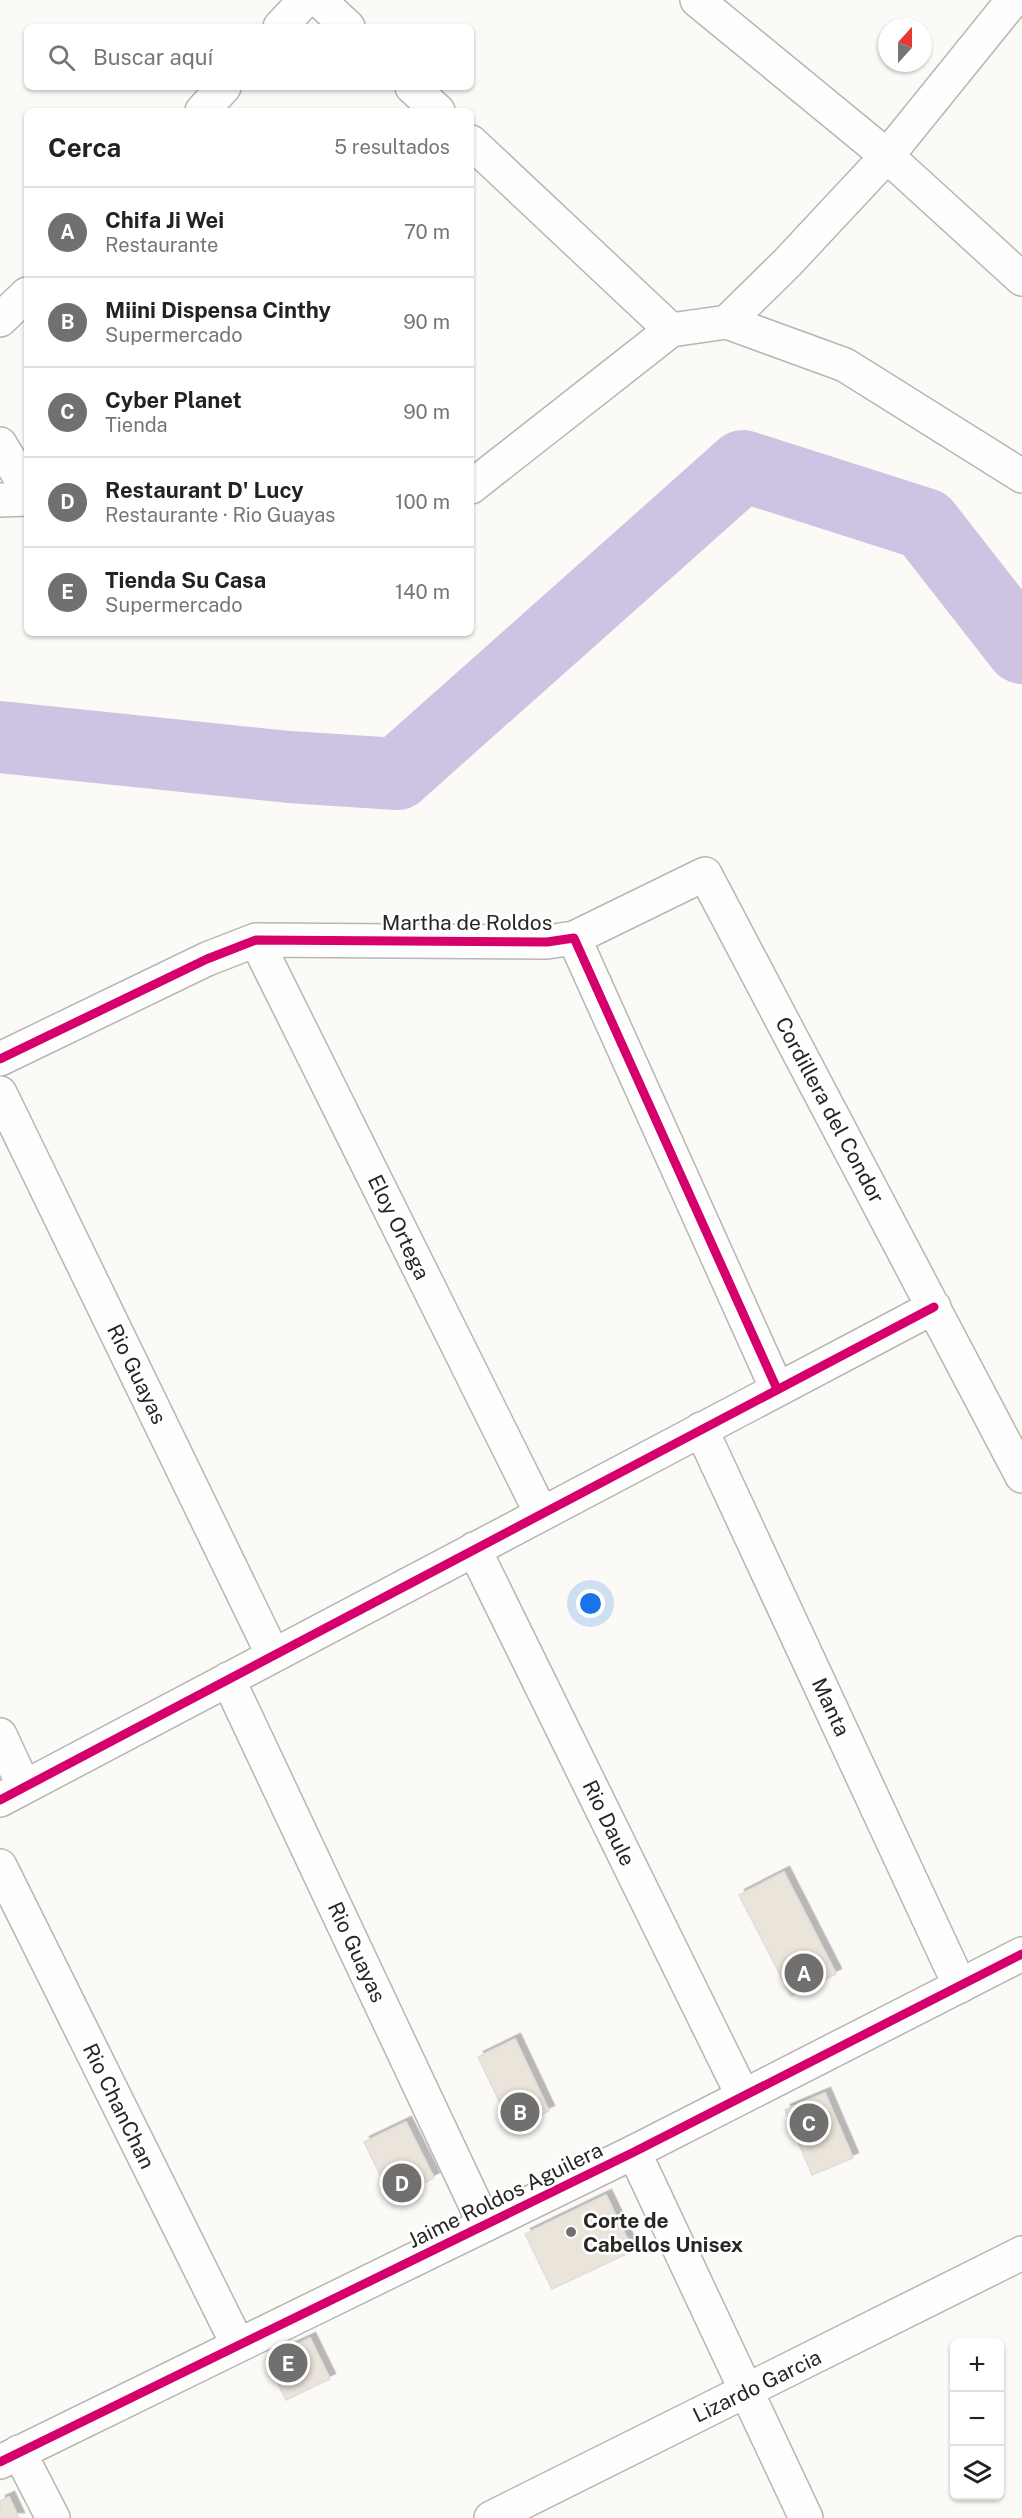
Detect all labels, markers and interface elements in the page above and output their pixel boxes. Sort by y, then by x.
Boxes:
north arrow [878,18,932,72]
search box [24,24,474,90]
icon: search [45,41,78,74]
text: Buscar aquí [93,44,213,70]
text: Cerca [48,132,121,163]
text: 5 resultados [334,135,450,159]
text: Chifa Ji Wei [105,207,224,233]
text: A [60,220,75,244]
text: 70 m [404,220,450,244]
text: Restaurante [105,233,218,257]
text: Miini Dispensa Cinthy [105,297,331,323]
text: B [61,310,74,334]
text: 90 m [403,310,450,334]
text: Supermercado [105,323,243,347]
text: Cyber Planet [105,387,242,413]
text: C [60,400,75,424]
text: 90 m [403,400,450,424]
text: Tienda [105,413,168,437]
text: Restaurant D' Lucy [105,477,304,503]
text: D [60,490,75,514]
text: 100 m [395,490,450,514]
text: Restaurante · Rio Guayas [105,503,335,527]
text: Tienda Su Casa [105,567,266,593]
text: E [61,580,74,604]
text: 140 m [395,580,450,604]
text: Supermercado [105,593,243,617]
street label: Martha de Roldos [382,910,552,935]
street label: Cordillera del Condor [770,1013,890,1207]
street label: Eloy Ortega [363,1170,435,1284]
street label: Rio Guayas [102,1320,172,1428]
your location [576,1589,605,1618]
street label: Manta [807,1674,855,1740]
street label: Rio Daule [578,1776,640,1870]
street label: Rio Guayas [323,1898,391,2006]
pin: A [784,1950,824,1996]
street label: Rio ChanChan [78,2039,160,2173]
pin: B [500,2090,540,2134]
pin: C [790,2100,828,2146]
street label: Jaime Roldos Aguilera [403,2137,607,2253]
pin: D [382,2160,422,2206]
place label: Corte de Cabellos Unisex [583,2208,743,2257]
marker: Corte de Cabellos Unisex [564,2225,578,2239]
map controls [950,2338,1004,2500]
button: + [950,2338,1004,2392]
pin: E [268,2340,308,2386]
street label: Lizardo Garcia [689,2344,825,2428]
button: − [950,2392,1004,2446]
button: layers [950,2446,1004,2500]

